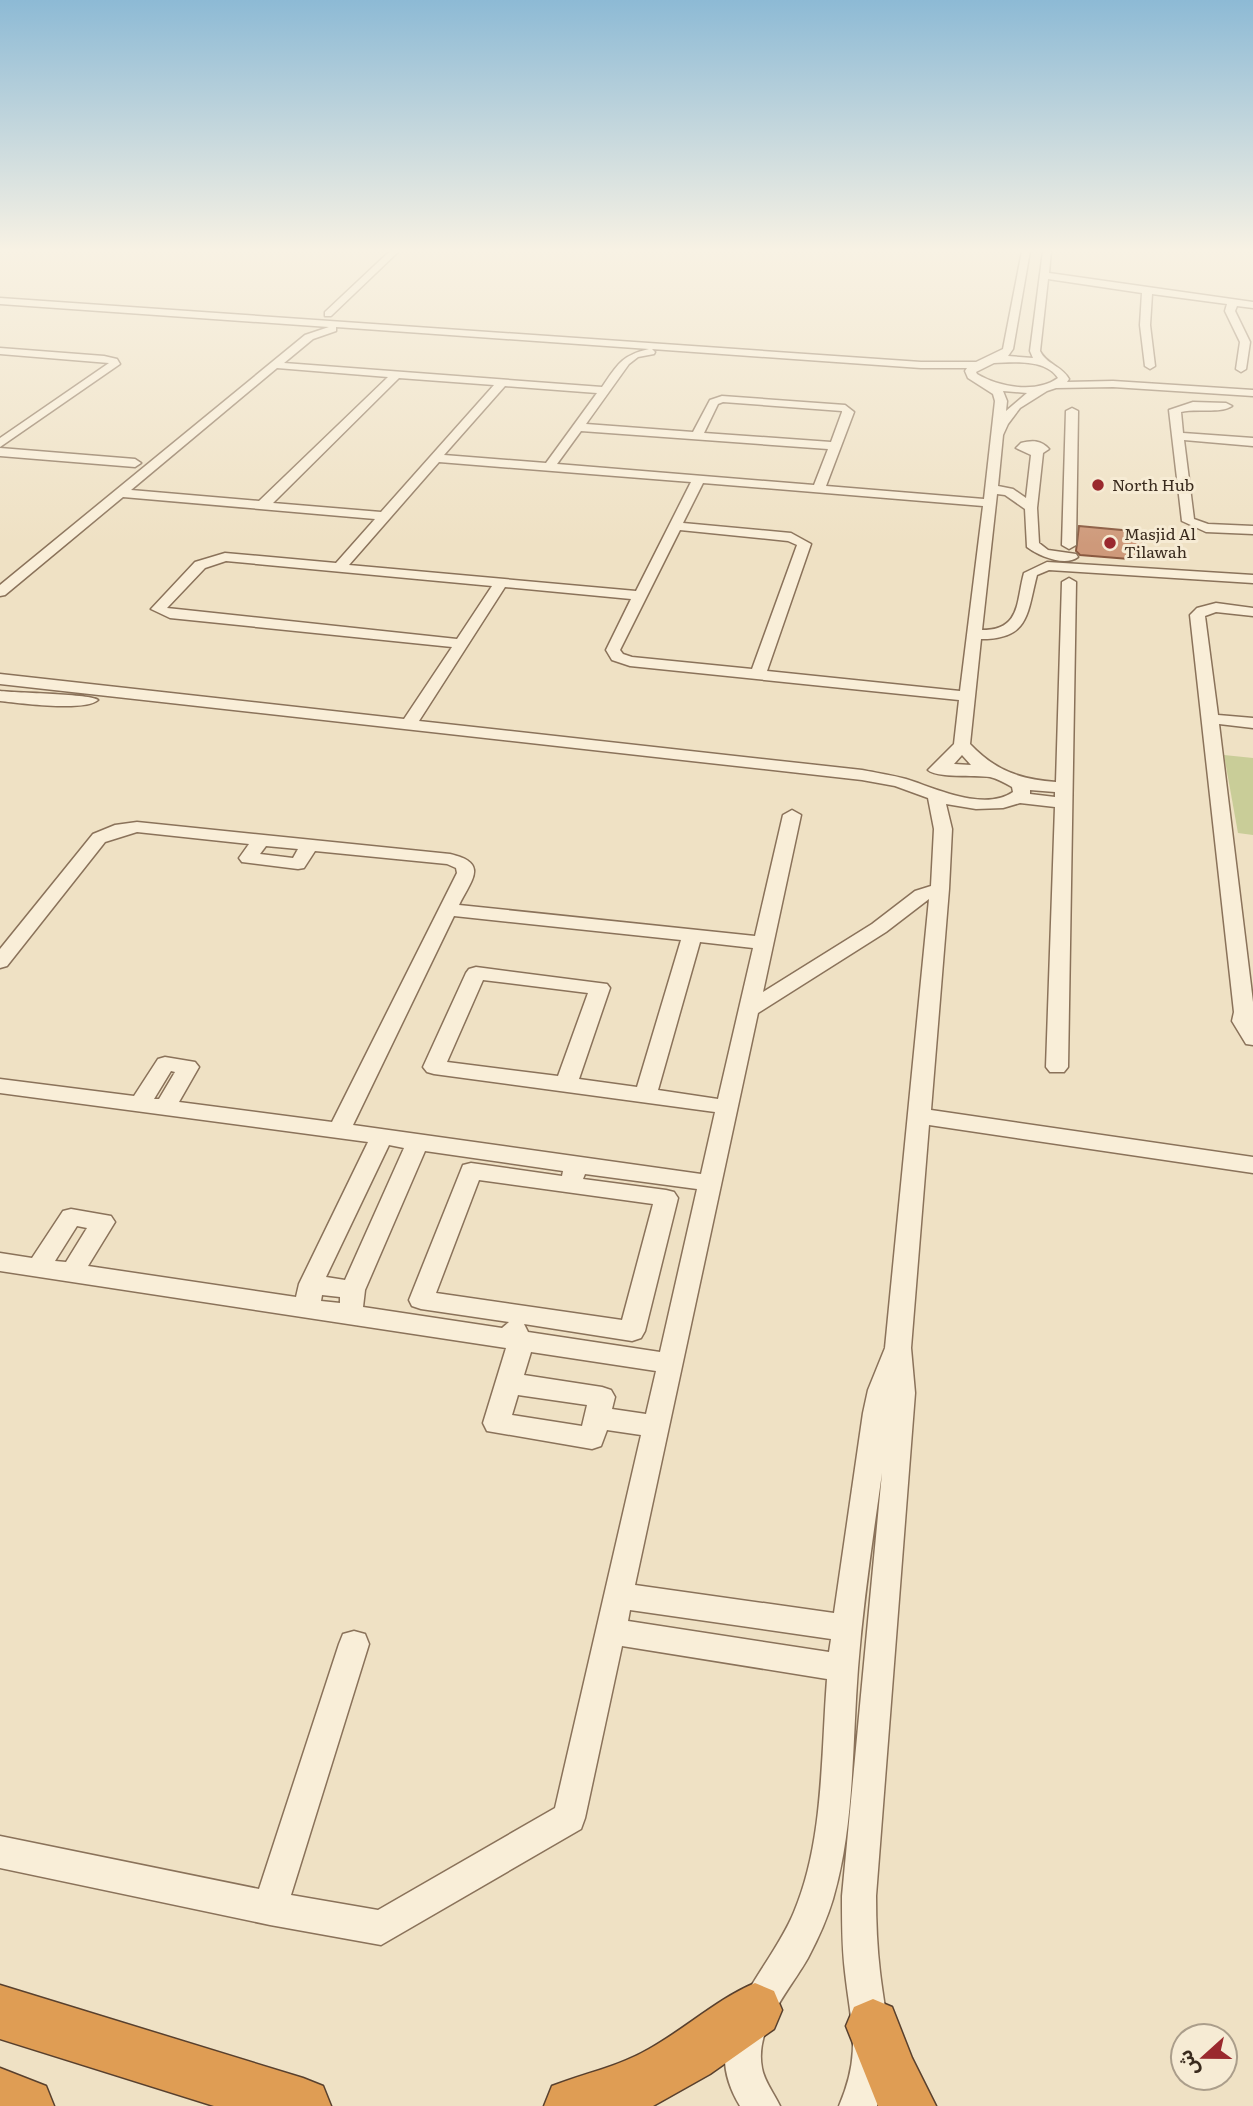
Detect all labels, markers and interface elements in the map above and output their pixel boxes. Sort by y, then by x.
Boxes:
place label: North Hub [1112,472,1194,496]
marker: North Hub [1090,477,1106,493]
place label: Masjid Al Tilawah [1124,521,1196,563]
marker: Masjid Al Tilawah [1102,535,1118,551]
north arrow [1169,2022,1239,2092]
text: ش [1169,2046,1205,2081]

